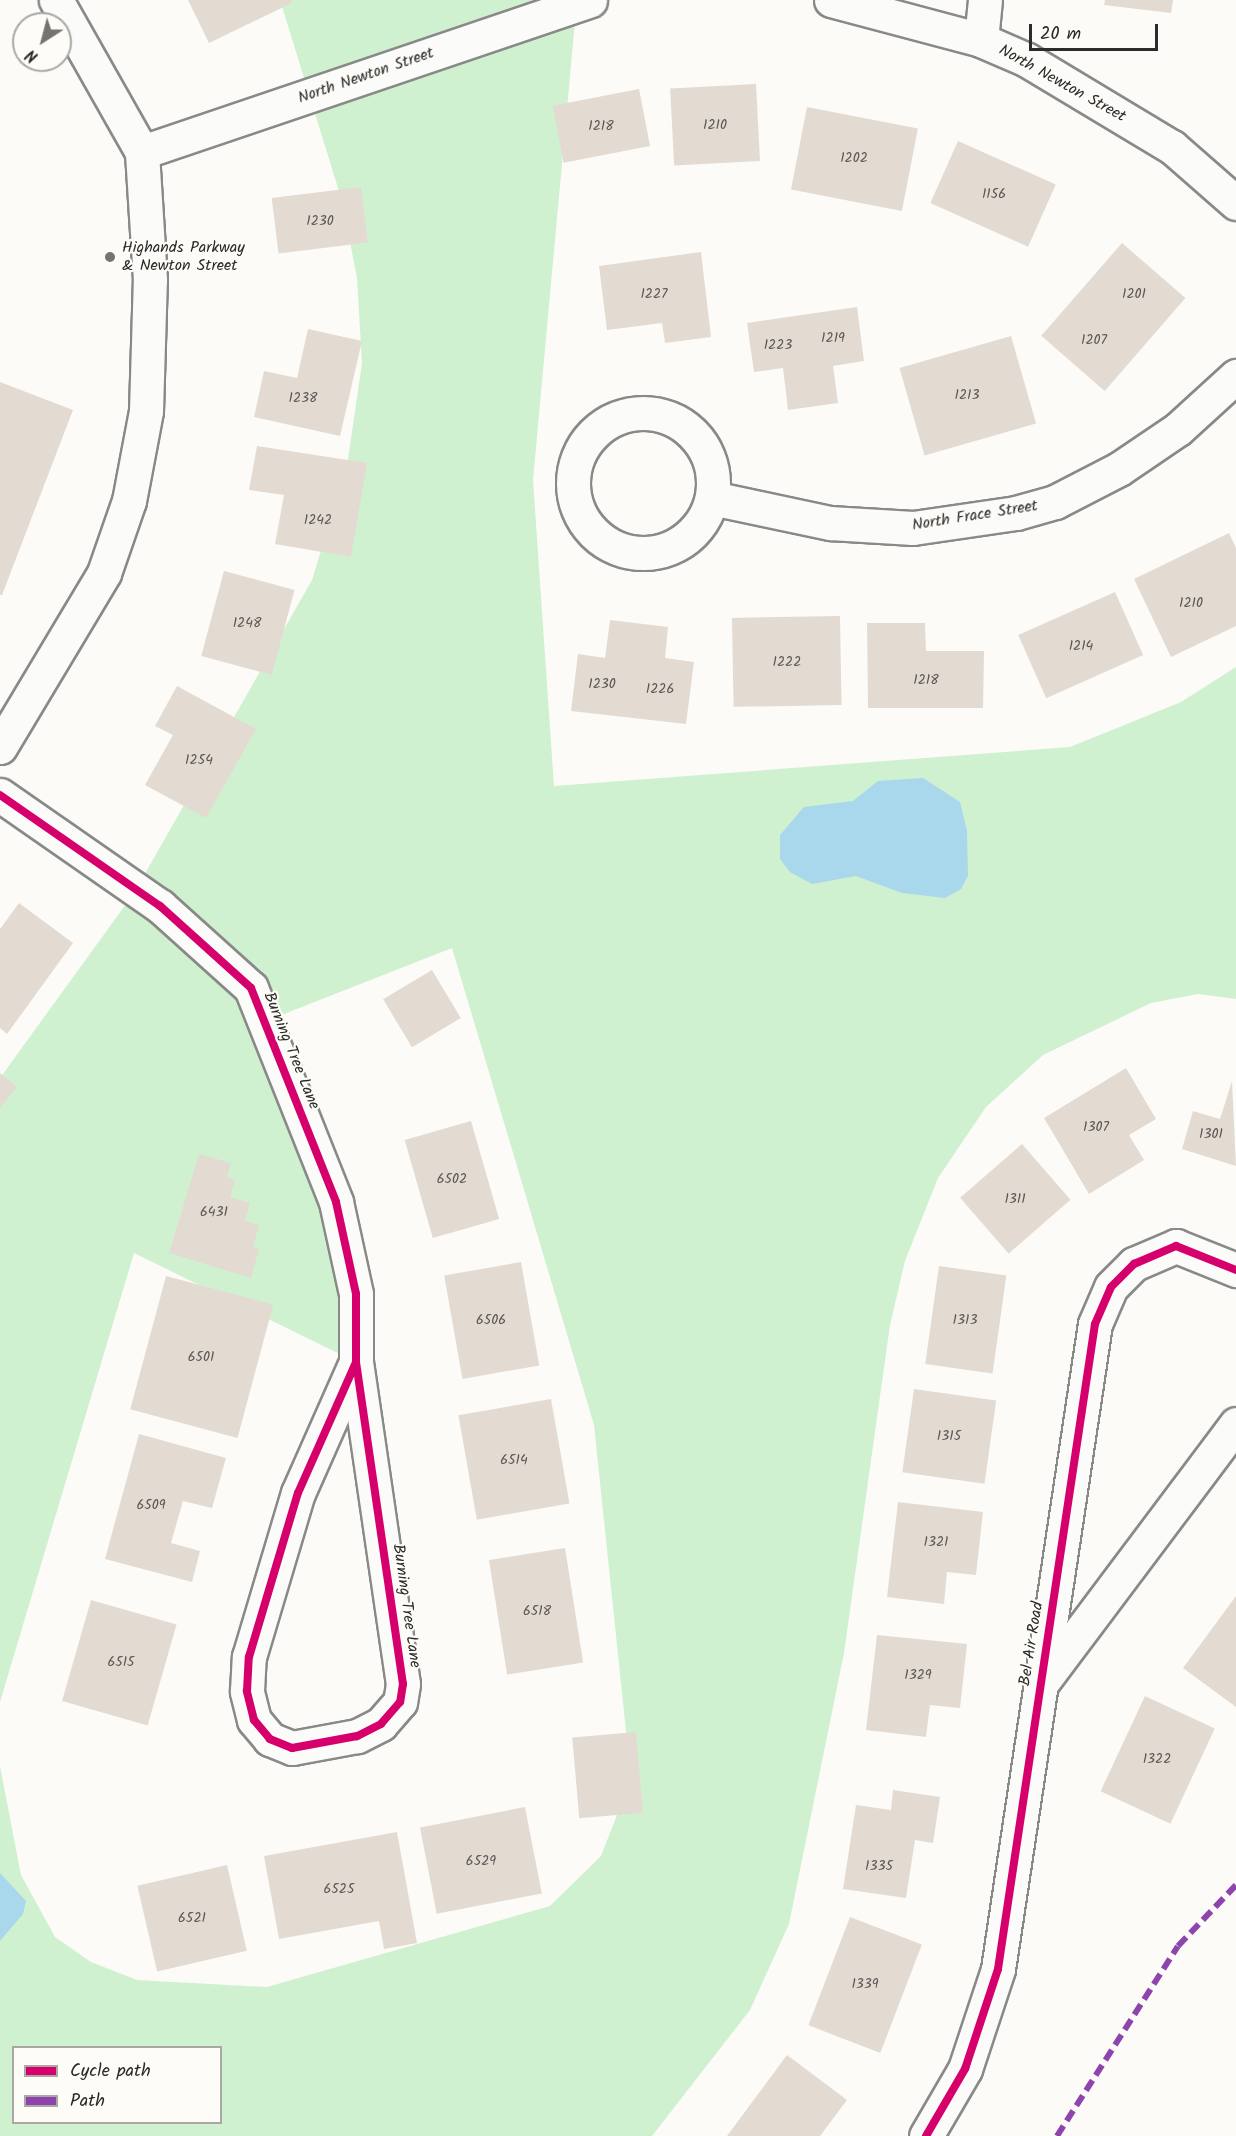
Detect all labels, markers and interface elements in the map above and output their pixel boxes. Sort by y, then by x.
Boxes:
north arrow [12,12,72,72]
scale bar [1032,12,1161,50]
text: 20 m [1040,20,1081,49]
street label: North Newton Street [995,41,1129,127]
text: N [21,42,44,68]
street label: North Newton Street [296,44,436,108]
house number: 1210 [703,117,727,133]
house number: 1218 [588,118,614,134]
house number: 1202 [840,150,868,166]
house number: 1156 [982,186,1006,202]
house number: 1230 [306,213,334,229]
place label: Highands Parkway & Newton Street [122,238,245,276]
marker: Highands Parkway & Newton Street [103,250,117,264]
house number: 1227 [640,286,668,302]
house number: 1201 [1122,286,1146,302]
house number: 1219 [821,330,845,346]
house number: 1207 [1081,332,1107,348]
house number: 1223 [764,337,792,353]
house number: 1213 [955,387,979,403]
house number: 1238 [289,390,317,406]
street label: North Frace Street [911,497,1039,535]
house number: 1242 [304,512,332,528]
house number: 1210 [1179,595,1203,611]
house number: 1248 [233,615,261,631]
house number: 1214 [1069,638,1093,654]
house number: 1222 [773,654,801,670]
house number: 1218 [913,672,939,688]
house number: 1230 [588,676,616,692]
house number: 1226 [646,681,674,697]
house number: 1254 [185,752,213,768]
street label: Burning Tree Lane [259,990,323,1112]
house number: 1307 [1083,1119,1109,1135]
house number: 1301 [1199,1126,1223,1142]
house number: 6502 [437,1171,467,1187]
house number: 1311 [1004,1191,1026,1207]
house number: 6431 [200,1204,228,1220]
house number: 6506 [476,1312,506,1328]
house number: 1313 [953,1312,977,1328]
house number: 6501 [188,1349,214,1365]
house number: 1315 [937,1428,961,1444]
house number: 6514 [500,1452,528,1468]
house number: 6509 [136,1497,166,1513]
house number: 1321 [924,1534,948,1550]
street label: Burning Tree Lane [388,1543,424,1669]
street label: Bel Air Road [1016,1600,1048,1688]
house number: 6518 [523,1603,551,1619]
house number: 6515 [107,1654,135,1670]
house number: 1329 [904,1667,932,1683]
house number: 1322 [1143,1751,1171,1767]
house number: 6529 [466,1853,496,1869]
house number: 1335 [865,1858,893,1874]
house number: 6525 [324,1881,354,1897]
house number: 6521 [178,1910,206,1926]
house number: 1339 [851,1976,879,1992]
legend [12,2046,222,2124]
text: Cycle path [70,2057,151,2086]
text: Path [70,2087,105,2116]

